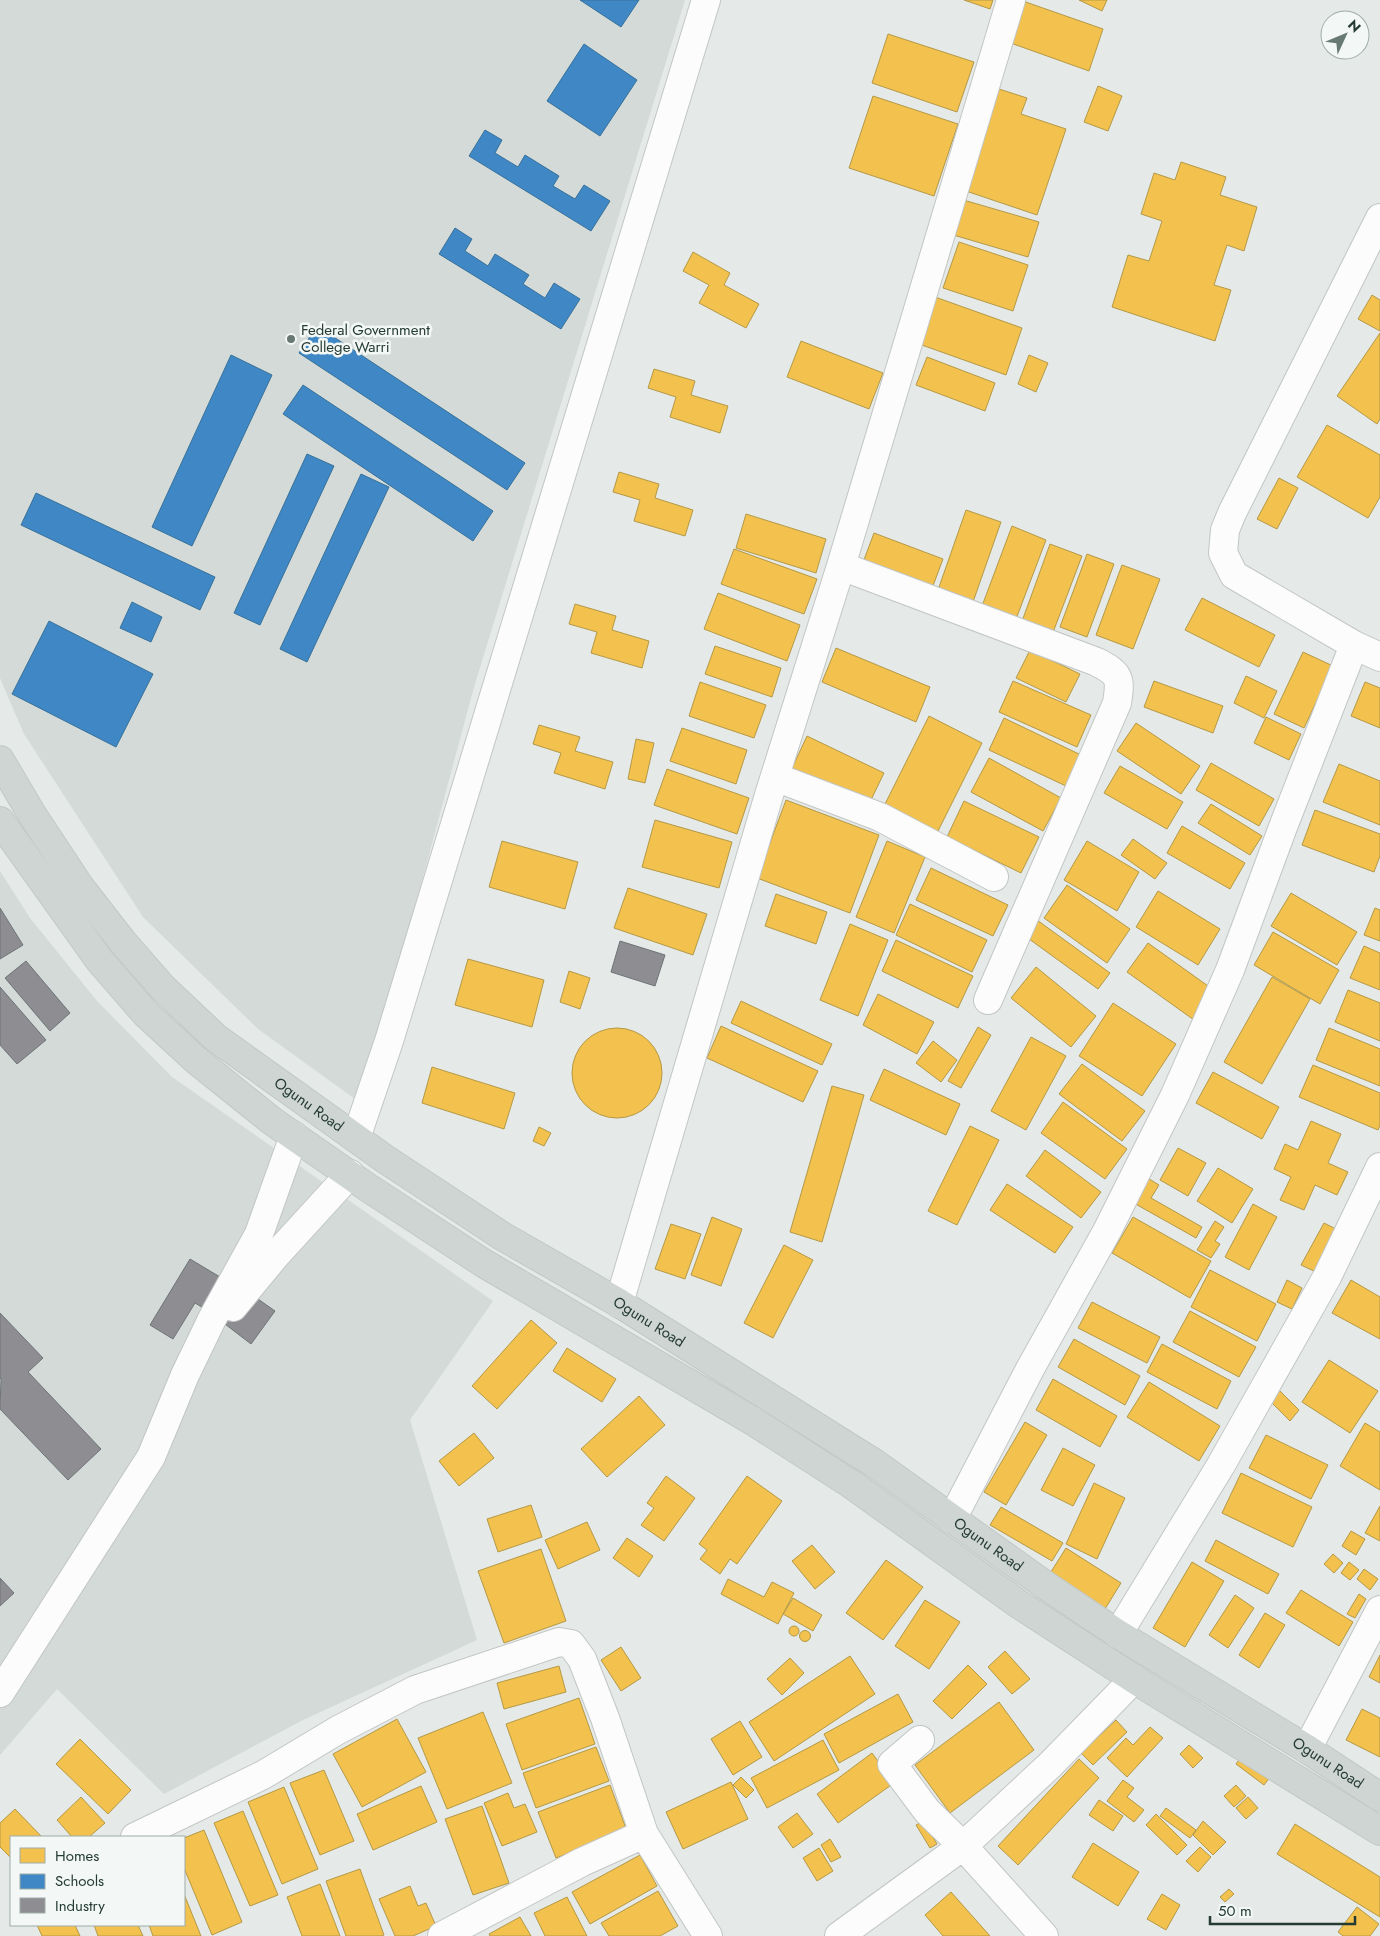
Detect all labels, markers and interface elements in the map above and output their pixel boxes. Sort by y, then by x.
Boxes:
north arrow [1320,10,1370,60]
text: N [1343,15,1365,37]
place label: Federal Government College Warri [301,319,430,358]
marker: Federal Government College Warri [285,333,297,345]
street label: Ogunu Road [270,1072,348,1137]
street label: Ogunu Road [609,1291,689,1353]
street label: Ogunu Road [949,1512,1028,1577]
street label: Ogunu Road [1288,1732,1368,1794]
legend [10,1836,185,1926]
text: Homes [55,1845,99,1867]
text: Schools [55,1870,104,1892]
scale bar [1210,1894,1355,1926]
text: Industry [55,1895,105,1917]
text: 50 m [1218,1900,1252,1922]

